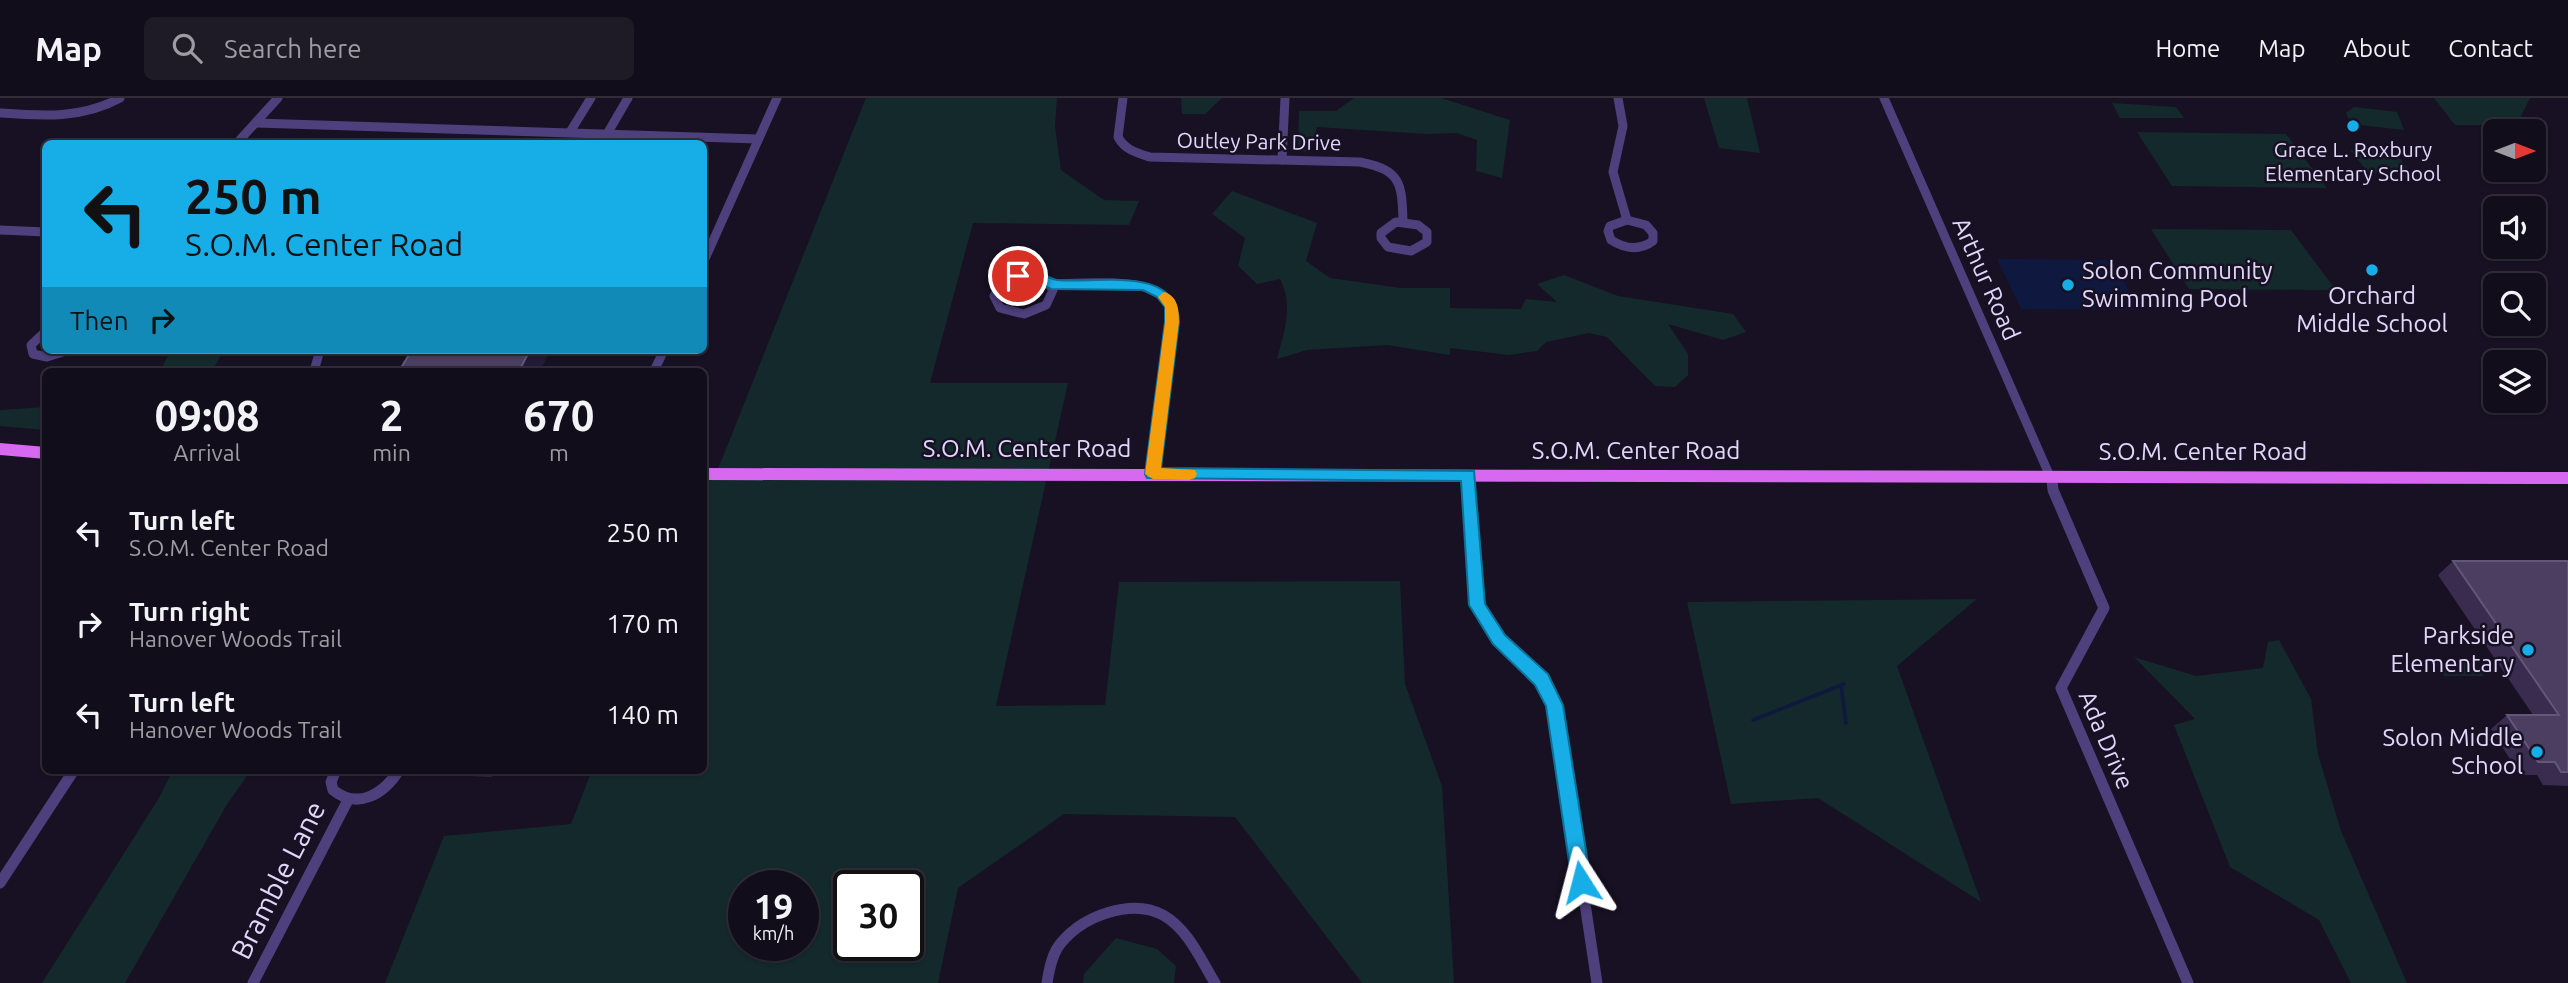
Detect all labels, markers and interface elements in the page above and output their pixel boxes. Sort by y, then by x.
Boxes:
search box [144,17,634,80]
icon: search [168,29,206,67]
text: Map [35,30,102,67]
text: Search here [224,34,362,63]
text: Home [2155,35,2220,62]
text: Map [2258,35,2305,62]
text: About [2343,35,2410,62]
text: Contact [2448,35,2533,62]
marker: Grace L. Roxbury Elementary School [2345,118,2361,134]
north arrow [2483,119,2546,182]
map controls [2483,119,2546,413]
street label: Outley Park Drive [1176,128,1342,154]
place label: Grace L. Roxbury Elementary School [2265,137,2441,185]
icon: left [70,168,161,259]
text: 250 m [185,168,322,223]
button: sound [2483,196,2546,259]
street label: Arthur Road [1947,213,2026,344]
text: S.O.M. Center Road [185,226,463,262]
pin [988,246,1048,306]
icon: arrive [999,257,1037,295]
place label: Solon Community Swimming Pool [2082,257,2273,312]
marker: Orchard Middle School [2364,262,2380,278]
button: search [2483,273,2546,336]
marker: Solon Community Swimming Pool [2060,277,2076,293]
place label: Orchard Middle School [2296,282,2448,337]
icon: right [143,301,181,339]
text: Then [70,306,129,335]
button: layers [2483,350,2546,413]
text: 09:08 [155,392,260,439]
text: 2 [380,392,403,439]
text: 670 [523,392,594,439]
street label: S.O.M. Center Road [923,435,1131,462]
street label: S.O.M. Center Road [1532,437,1740,464]
street label: S.O.M. Center Road [2099,438,2307,465]
text: Arrival [174,440,241,465]
text: min [372,440,411,465]
text: m [549,440,569,465]
text: Turn left [129,506,235,535]
icon: left [70,514,108,552]
text: 250 m [607,518,679,547]
text: S.O.M. Center Road [129,535,329,560]
text: Turn right [129,597,250,626]
icon: right [70,605,108,643]
text: 170 m [607,609,679,638]
place label: Parkside Elementary [2390,622,2514,677]
text: Hanover Woods Trail [129,626,342,651]
marker: Parkside Elementary [2520,642,2536,658]
street label: Ada Drive [2074,687,2139,793]
text: Turn left [129,688,235,717]
icon: left [70,696,108,734]
text: 140 m [607,700,679,729]
text: Hanover Woods Trail [129,717,342,742]
place label: Solon Middle School [2383,724,2523,779]
marker: Solon Middle School [2529,744,2545,760]
street label: Bramble Lane [225,796,331,964]
position arrow [1544,845,1618,919]
speed limit sign: 30 [833,870,924,961]
text: 19 [754,886,793,926]
text: km/h [753,923,794,943]

